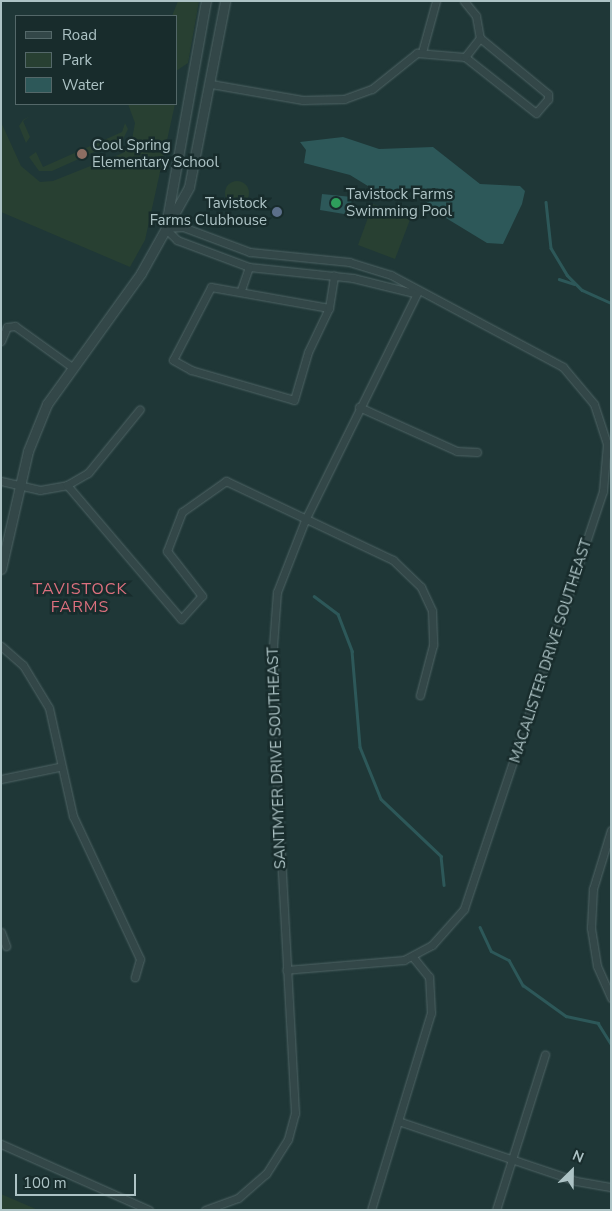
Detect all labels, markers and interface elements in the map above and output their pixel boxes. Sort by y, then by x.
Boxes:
legend [15,15,178,105]
text: Road [62,25,97,45]
text: Park [62,50,92,70]
text: Water [62,75,104,95]
place label: Cool Spring Elementary School [92,136,219,171]
marker: Cool Spring Elementary School [76,148,88,160]
place label: Tavistock Farms Swimming Pool [346,185,453,220]
place label: Tavistock Farms Clubhouse [150,194,267,229]
marker: Tavistock Farms Swimming Pool [330,197,342,209]
marker: Tavistock Farms Clubhouse [271,206,283,218]
street label: MACALISTER DRIVE SOUTHEAST [506,537,596,765]
district label: TAVISTOCK FARMS [31,579,129,617]
street label: SANTMYER DRIVE SOUTHEAST [264,647,290,869]
north arrow [547,1146,597,1196]
text: N [570,1146,587,1168]
scale bar [18,1164,139,1196]
text: 100 m [23,1173,67,1193]

